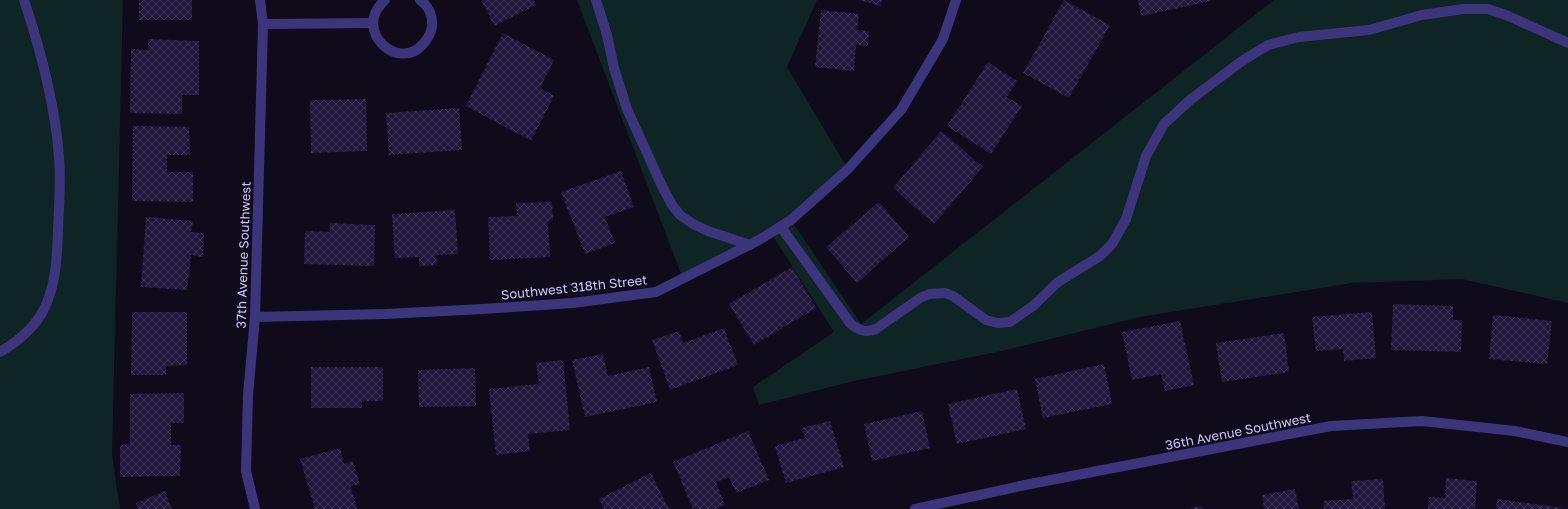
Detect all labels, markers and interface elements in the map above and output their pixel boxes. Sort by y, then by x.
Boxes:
street label: 37th Avenue Southwest [232,181,254,329]
street label: Southwest 318th Street [500,271,648,303]
street label: 36th Avenue Southwest [1164,409,1312,453]

